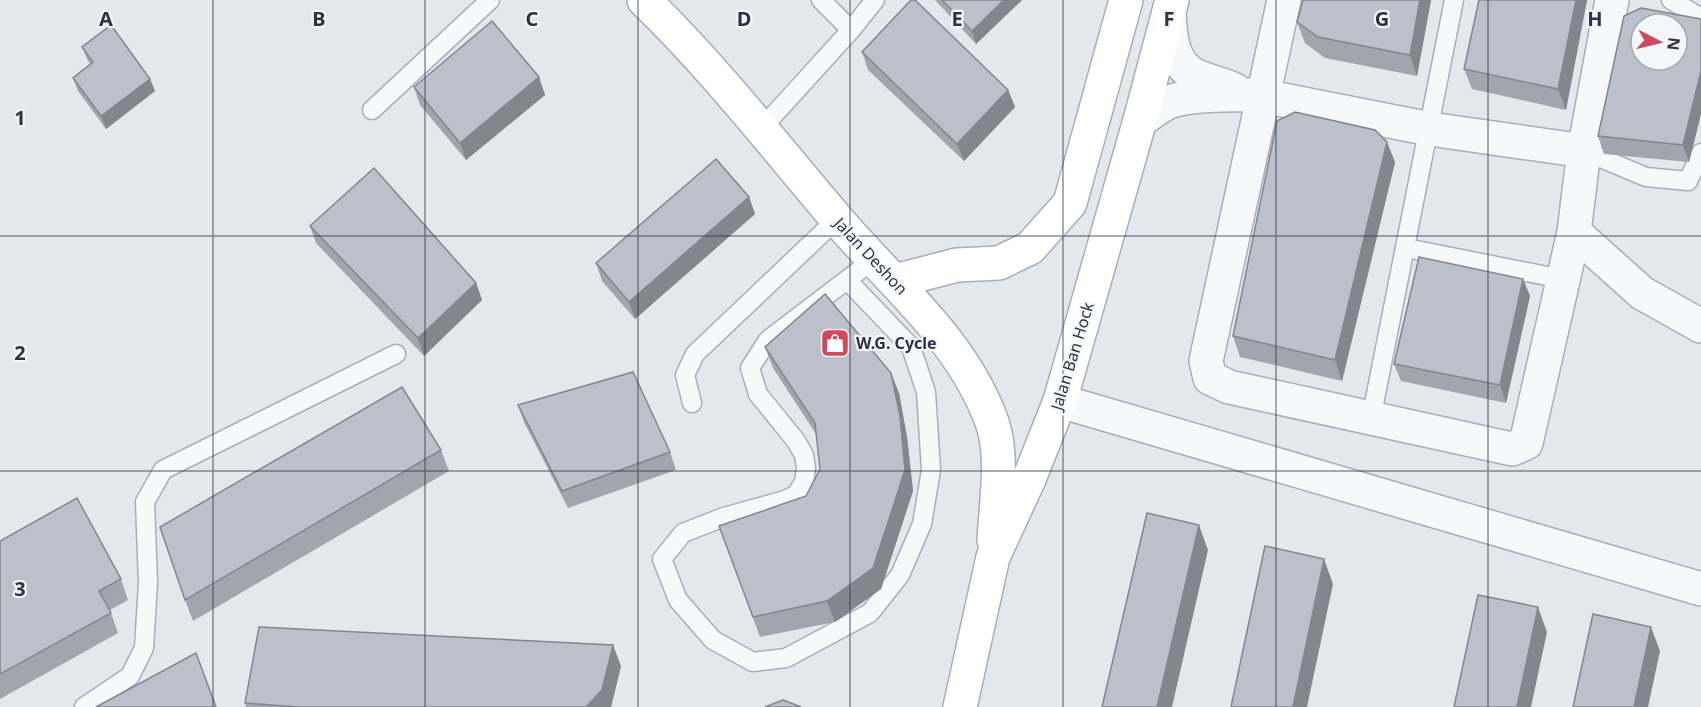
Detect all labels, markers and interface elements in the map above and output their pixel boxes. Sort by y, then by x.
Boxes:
text: A [99,5,113,32]
text: B [312,5,326,32]
text: C [526,5,539,32]
text: D [737,5,751,32]
text: E [951,5,963,32]
text: F [1164,5,1174,32]
text: G [1375,5,1389,32]
text: H [1587,5,1603,32]
north arrow [1629,12,1689,72]
text: N [1662,36,1686,52]
text: 1 [14,104,26,131]
street label: Jalan Deshon [828,211,913,299]
street label: Jalan Ban Hock [1045,299,1099,415]
shop icon: W.G. Cycle [819,327,851,359]
place label: W.G. Cycle [856,332,937,354]
text: 2 [14,339,26,366]
text: 3 [14,575,26,602]

